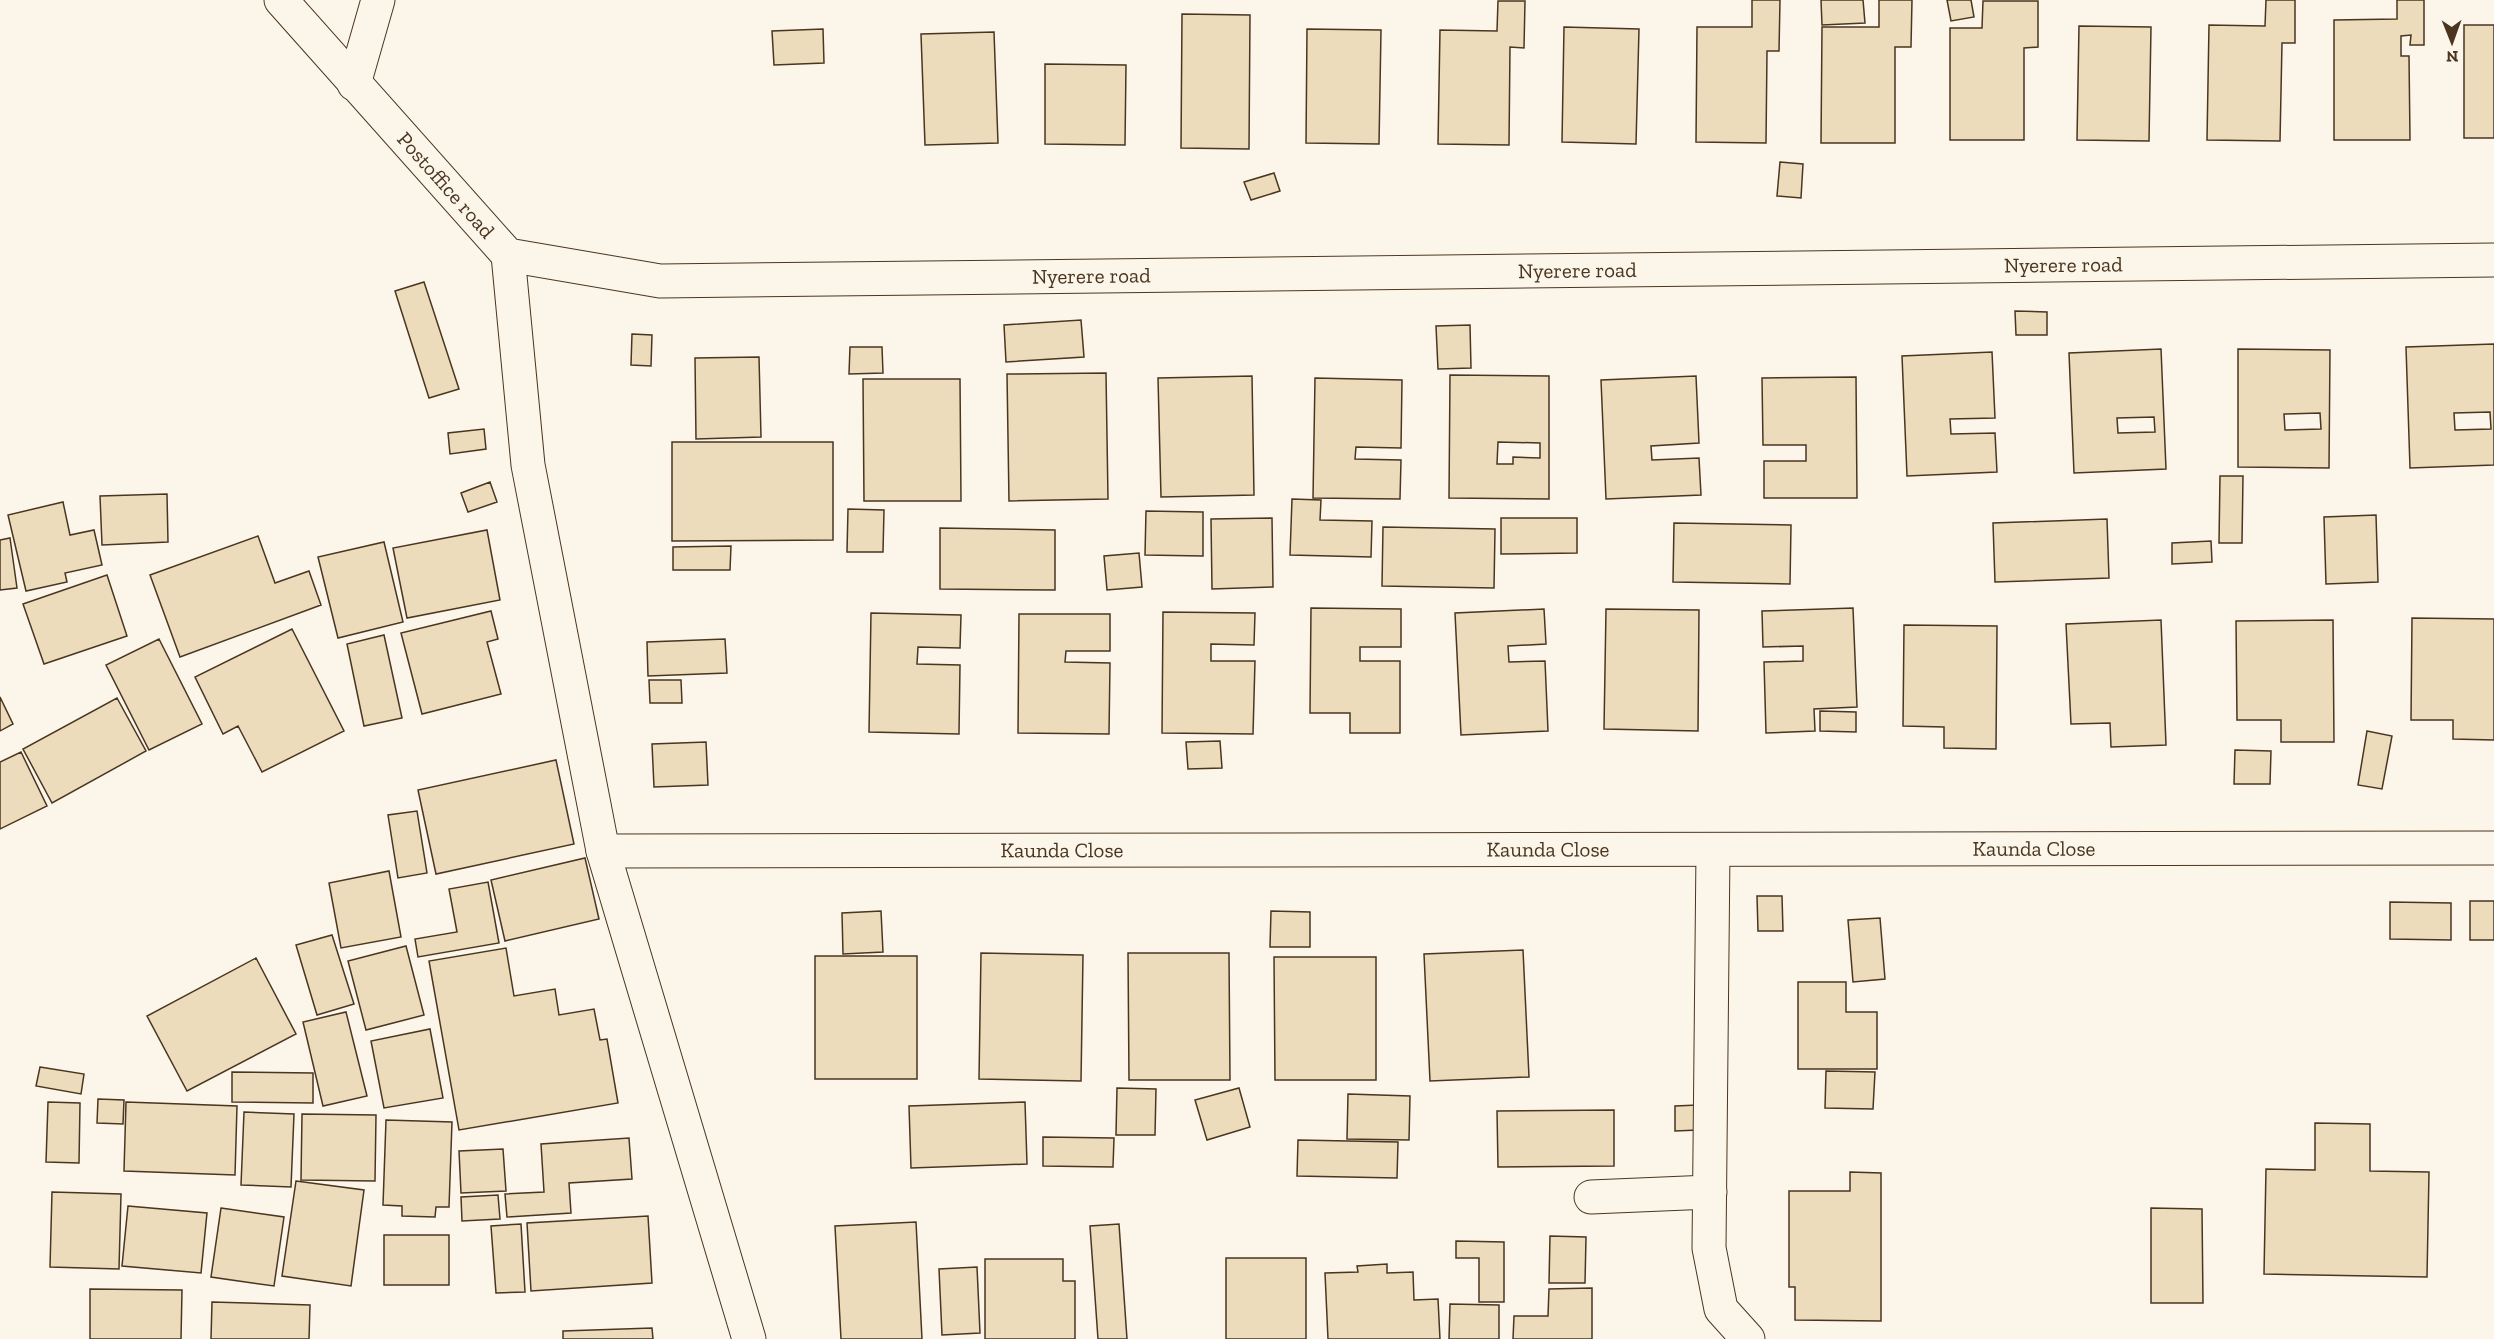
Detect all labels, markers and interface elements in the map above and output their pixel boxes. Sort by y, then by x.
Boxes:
north arrow [2422,12,2482,72]
text: N [2446,47,2459,66]
street label: Postoffice road [392,127,500,244]
street label: Nyerere road [2004,251,2123,278]
street label: Nyerere road [1518,257,1637,283]
street label: Nyerere road [1032,262,1151,289]
street label: Kaunda Close [1486,836,1610,862]
street label: Kaunda Close [1972,836,2096,861]
street label: Kaunda Close [1000,837,1124,862]

